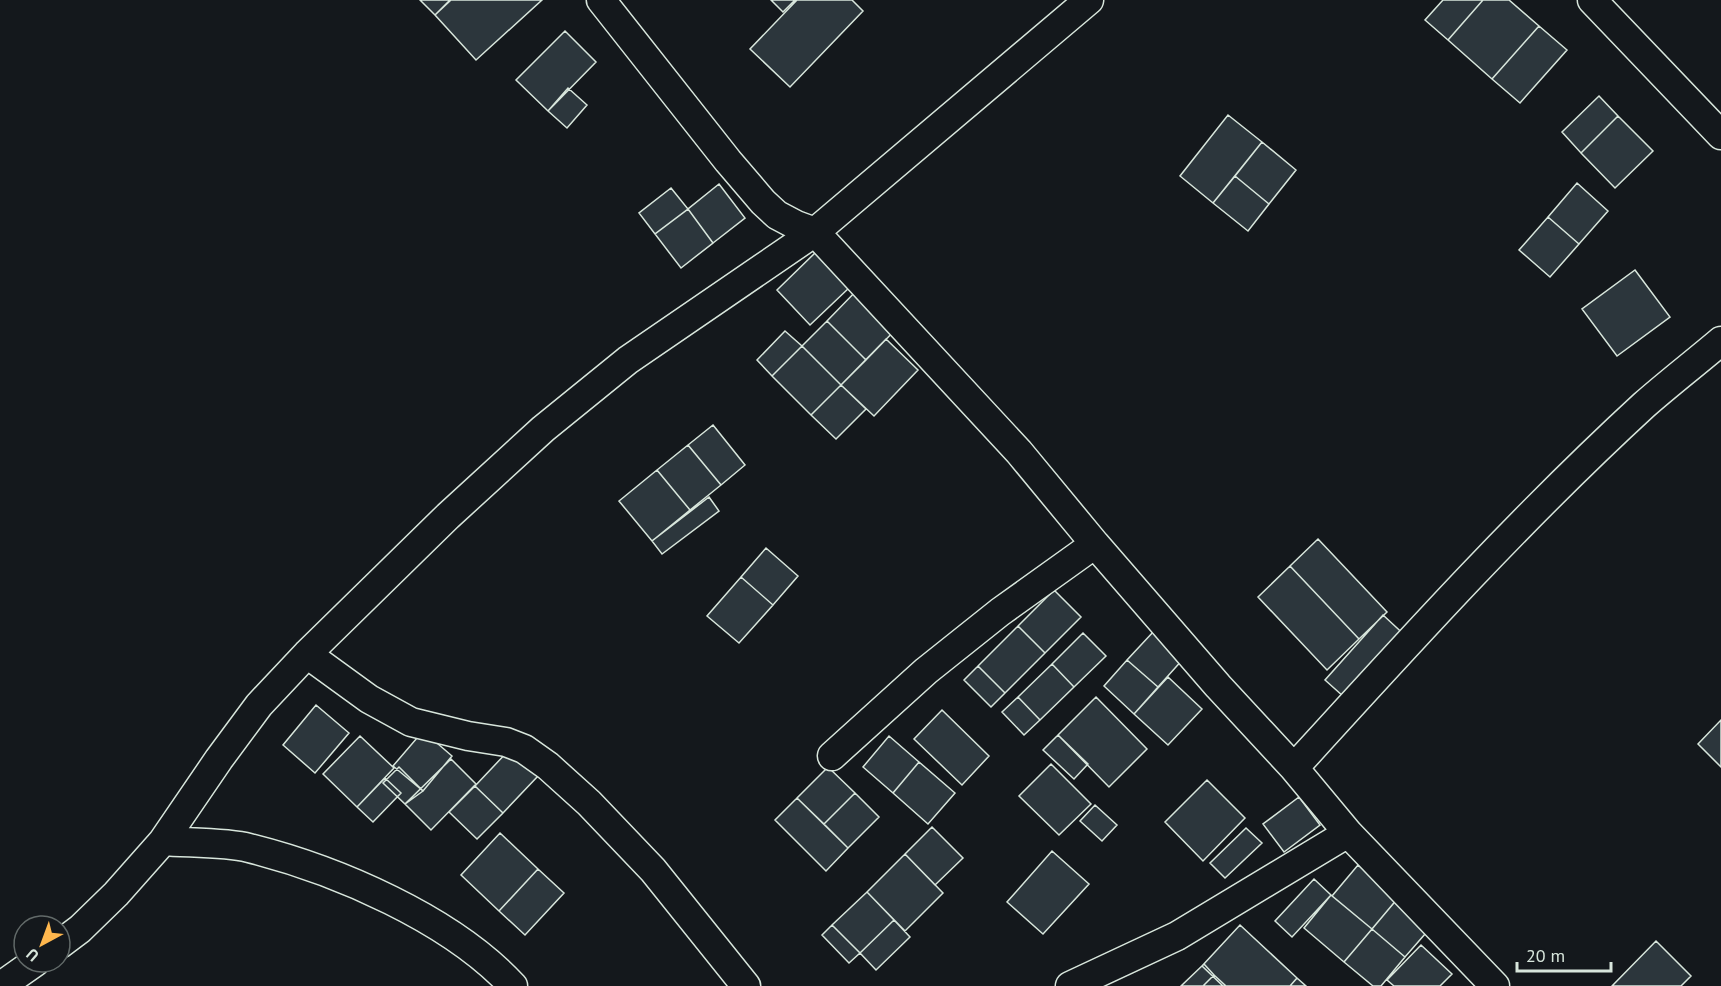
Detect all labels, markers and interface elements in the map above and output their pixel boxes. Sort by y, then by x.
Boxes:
north arrow [12,914,72,974]
scale bar [1517,935,1612,973]
text: U [22,944,43,966]
text: 20 m [1526,944,1565,967]

